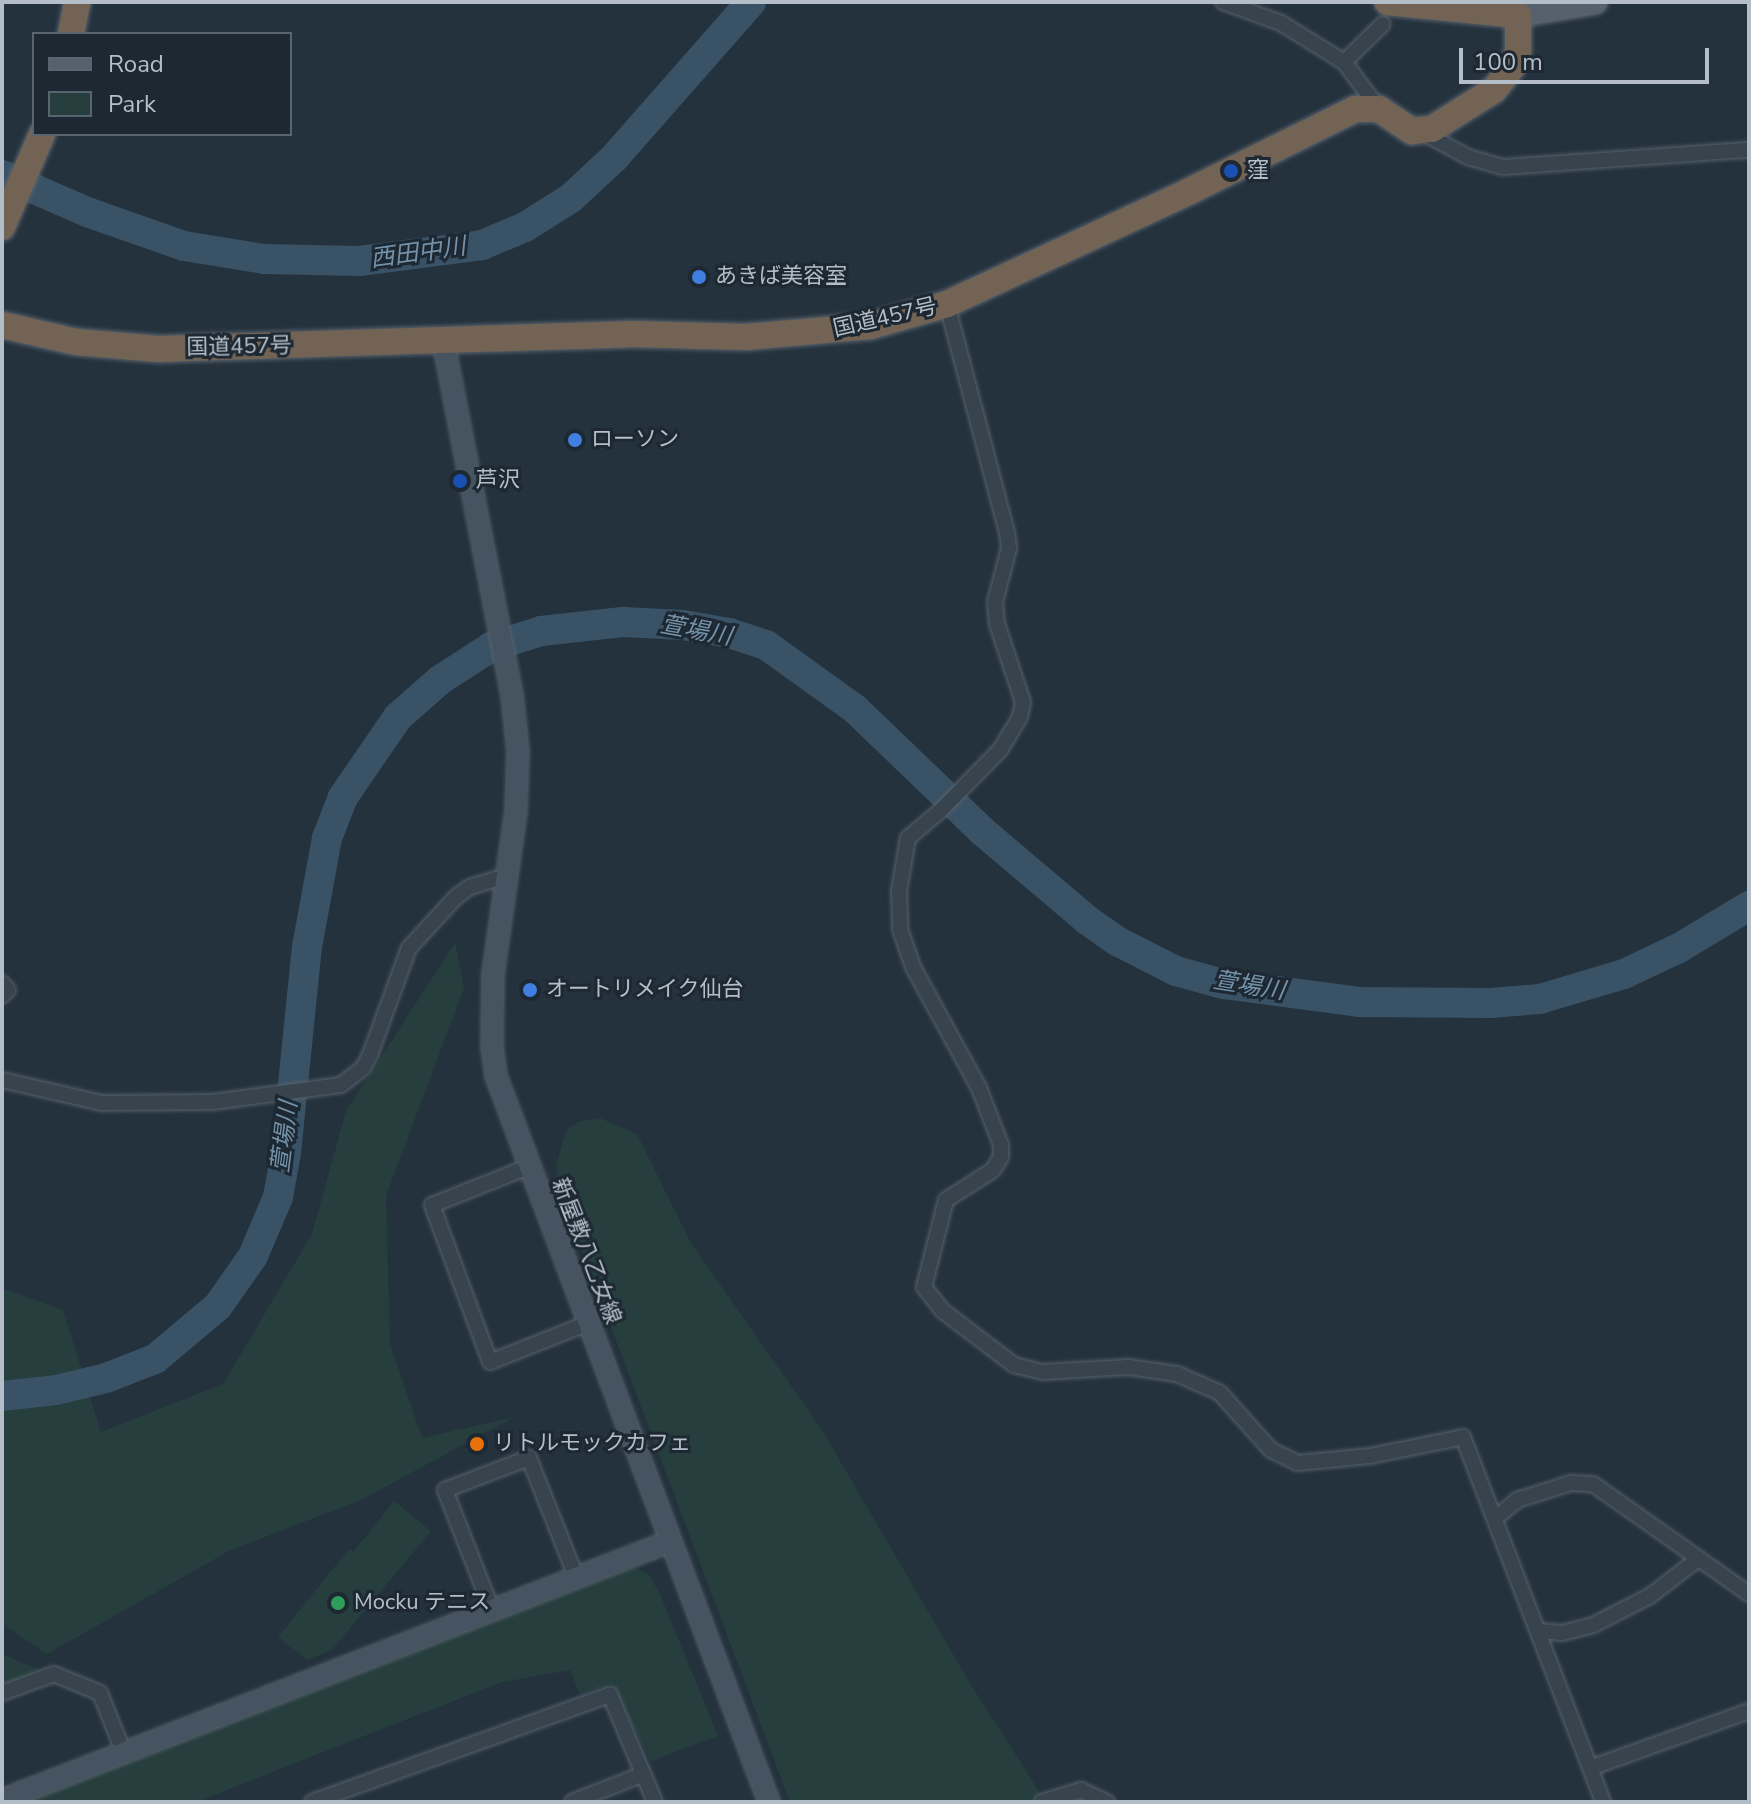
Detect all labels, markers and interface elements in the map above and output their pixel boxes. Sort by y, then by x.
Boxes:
legend [32,32,292,136]
scale bar [1463,32,1713,82]
text: 100 m [1473,46,1543,78]
text: Road [108,48,164,80]
text: Park [108,88,156,120]
place label: 窪 [1247,158,1269,184]
marker: 窪 [1222,162,1240,180]
water label: 西田中川 [368,232,468,274]
place label: あきば美容室 [715,264,847,290]
marker: あきば美容室 [690,268,708,286]
street label: 国道457号 [831,293,939,343]
street label: 国道457号 [186,333,292,361]
place label: ローソン [591,427,679,453]
marker: ローソン [566,431,584,449]
place label: 芦沢 [476,468,520,494]
marker: 芦沢 [451,472,469,490]
water label: 萱場川 [658,611,734,651]
water label: 萱場川 [1211,966,1287,1006]
place label: オートリメイク仙台 [546,977,744,1003]
marker: オートリメイク仙台 [521,981,539,999]
water label: 萱場川 [266,1100,304,1174]
street label: 新屋敷八乙女線 [546,1174,626,1328]
place label: リトルモックカフェ [493,1431,691,1457]
marker: リトルモックカフェ [468,1435,486,1453]
place label: Mocku テニス [354,1590,490,1616]
marker: Mocku テニス [329,1594,347,1612]

